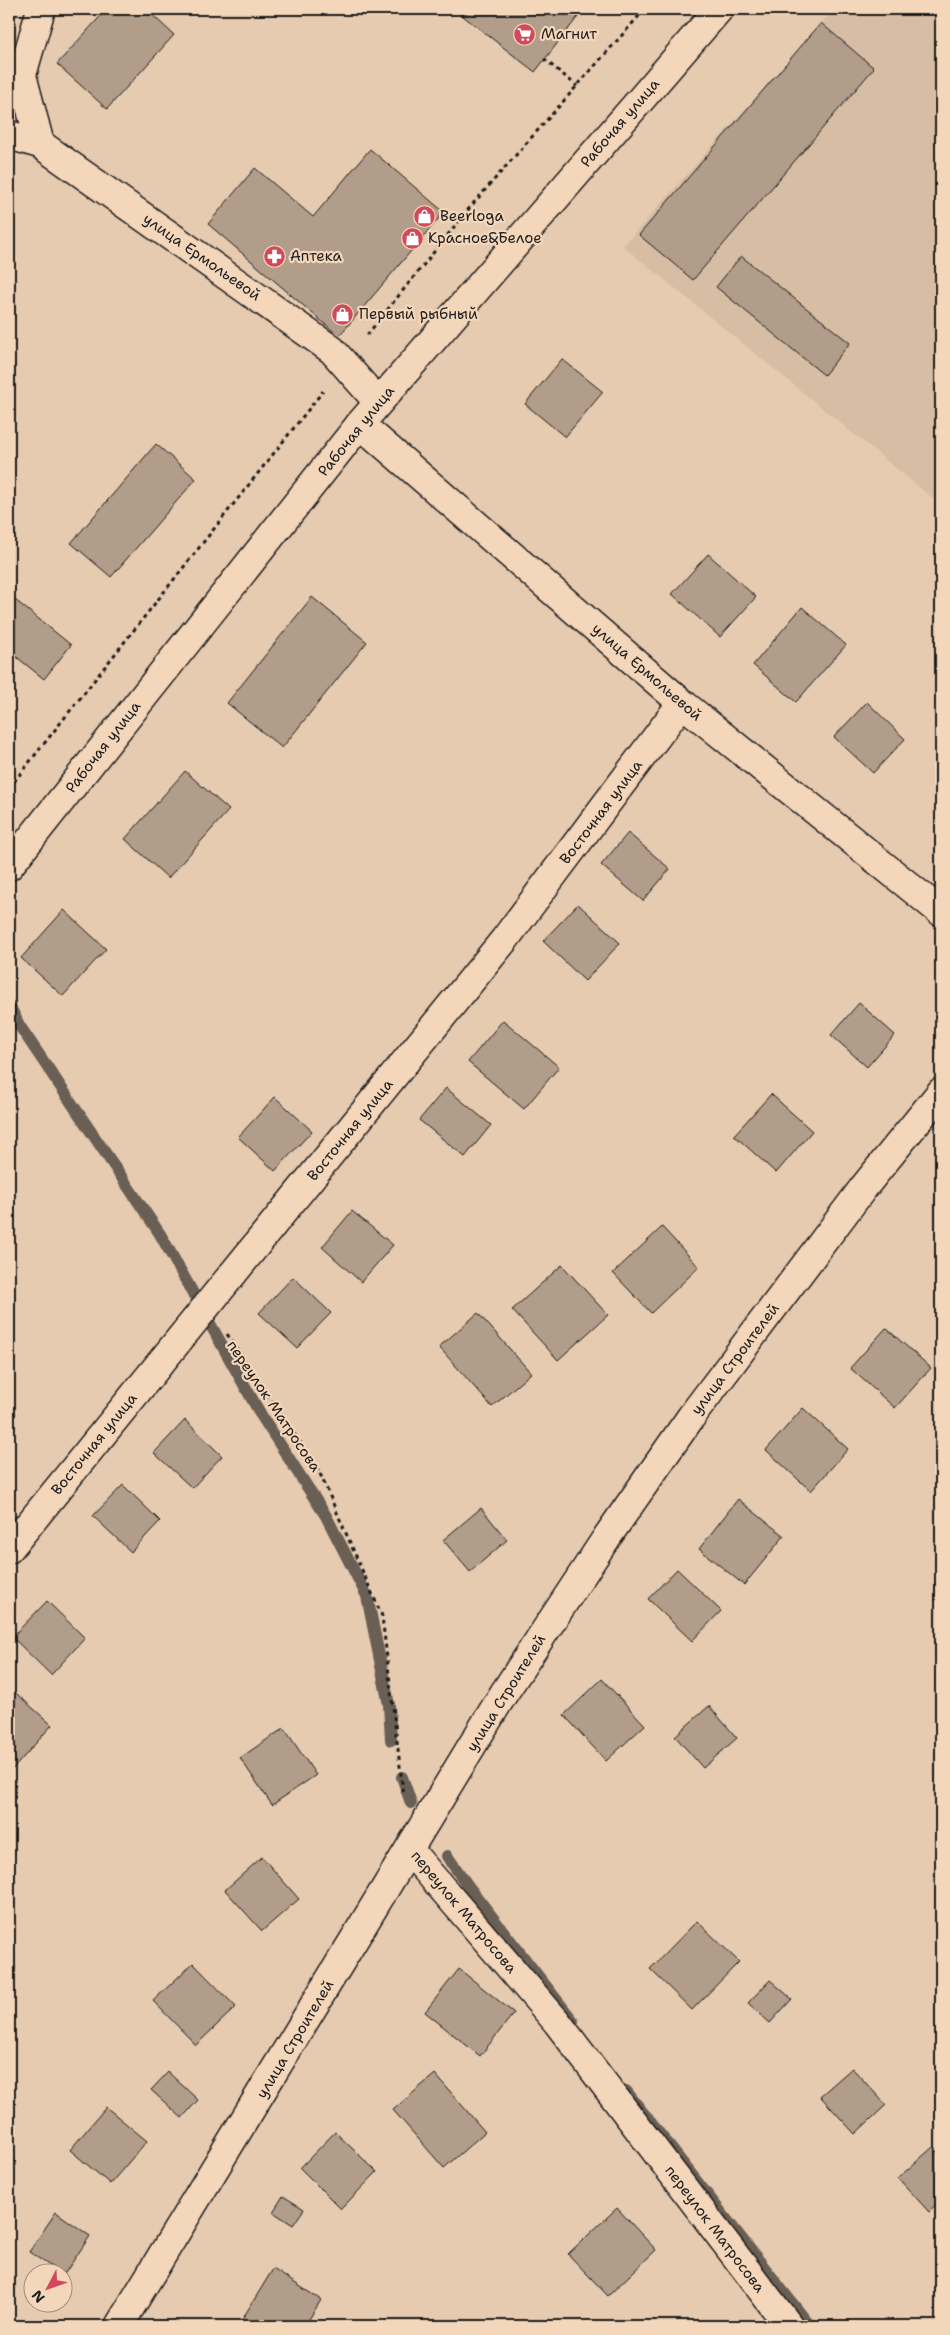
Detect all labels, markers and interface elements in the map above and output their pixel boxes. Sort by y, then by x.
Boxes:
supermarket icon: Магнит [513,22,537,46]
place label: Магнит [541,24,597,44]
street label: Рабочая улица [576,74,664,172]
shop icon: Beerloga [412,204,436,228]
place label: Beerloga [440,206,505,226]
street label: улица Ермольевой [139,209,265,305]
shop icon: Красное&Белое [400,226,424,250]
place label: Красное&Белое [428,228,542,248]
pharmacy icon: Аптека [262,244,286,268]
place label: Аптека [290,246,343,266]
shop icon: Первый рыбный [331,302,355,326]
place label: Первый рыбный [359,304,478,324]
street label: Рабочая улица [313,381,399,480]
street label: улица Ермольевой [588,619,706,725]
street label: Рабочая улица [61,697,146,797]
street label: Восточная улица [555,755,647,868]
street label: Восточная улица [303,1074,398,1185]
street label: улица Строителей [686,1299,784,1419]
street label: переулок Матросова [222,1336,326,1476]
street label: Восточная улица [47,1388,142,1499]
street label: улица Строителей [462,1630,550,1755]
street label: переулок Матросова [407,1846,522,1978]
street label: улица Строителей [252,1976,338,2102]
street label: переулок Матросова [660,2161,770,2297]
north arrow [22,2262,72,2312]
text: N [28,2286,49,2307]

